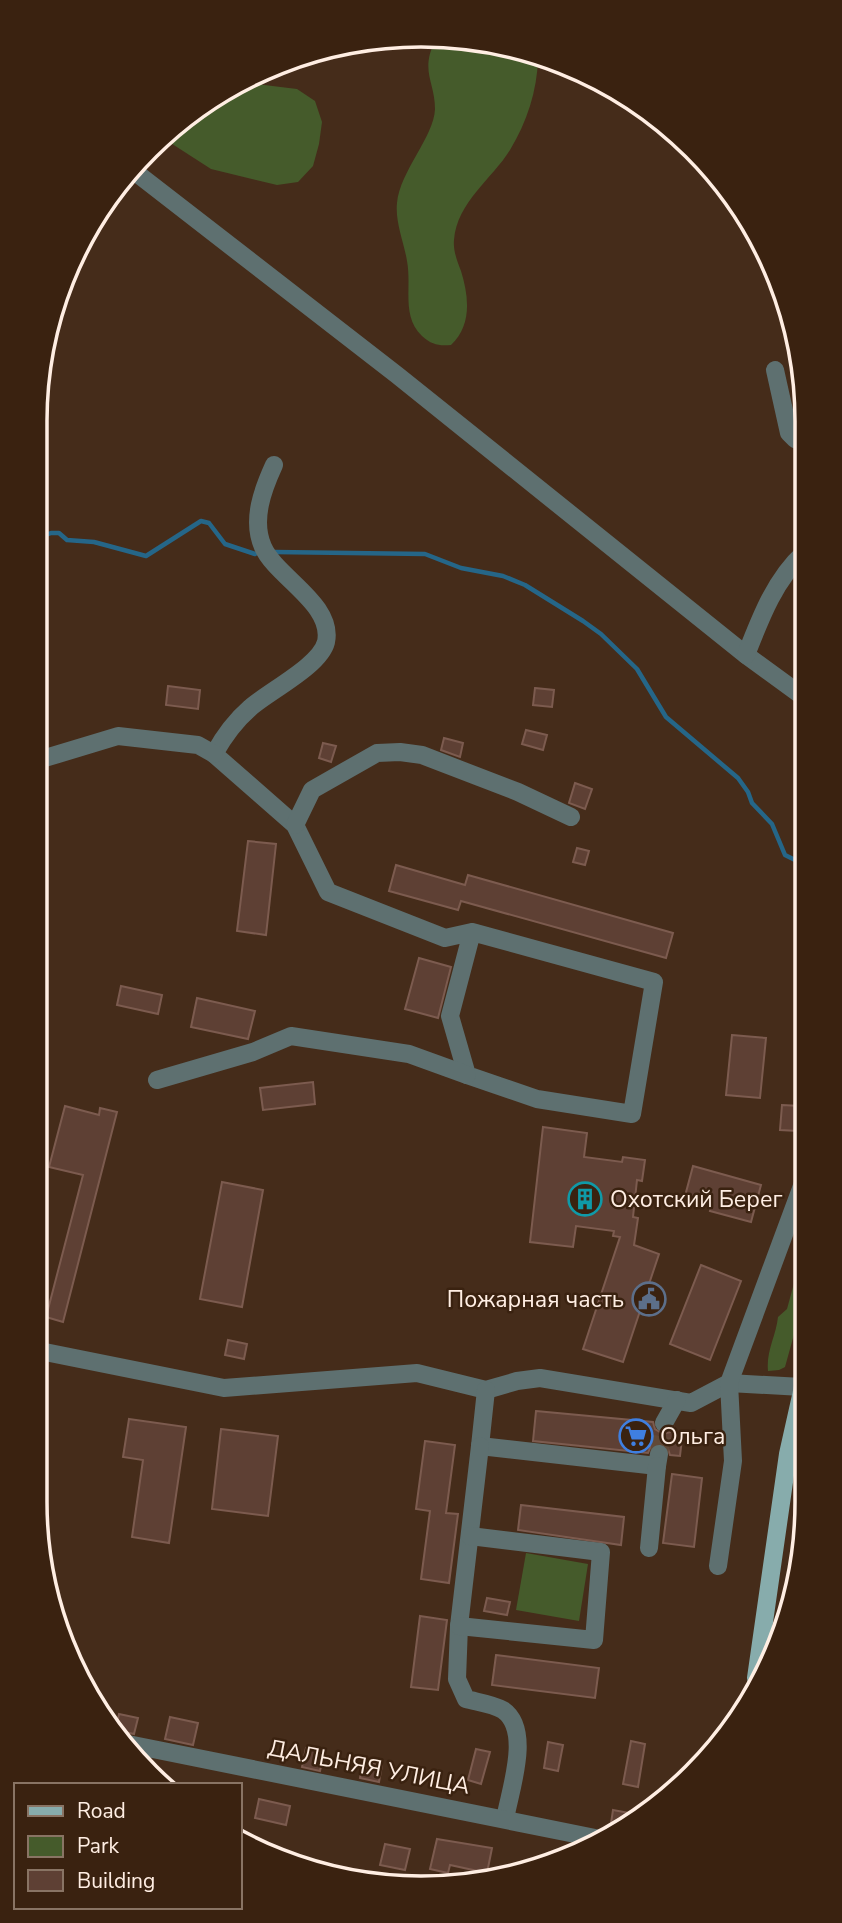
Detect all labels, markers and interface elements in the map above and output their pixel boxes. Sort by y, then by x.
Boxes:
building icon: Охотский Берег [566,1180,604,1218]
place label: Охотский Берег [610,1184,782,1215]
public building icon: Пожарная часть [630,1280,668,1318]
place label: Пожарная часть [447,1284,624,1315]
supermarket icon: Ольга [617,1417,655,1455]
place label: Ольга [660,1421,725,1452]
street label: ДАЛЬНЯЯ УЛИЦА [265,1732,473,1802]
legend [14,1783,242,1909]
text: Road [77,1797,126,1825]
text: Park [77,1832,119,1860]
text: Building [77,1867,155,1895]

